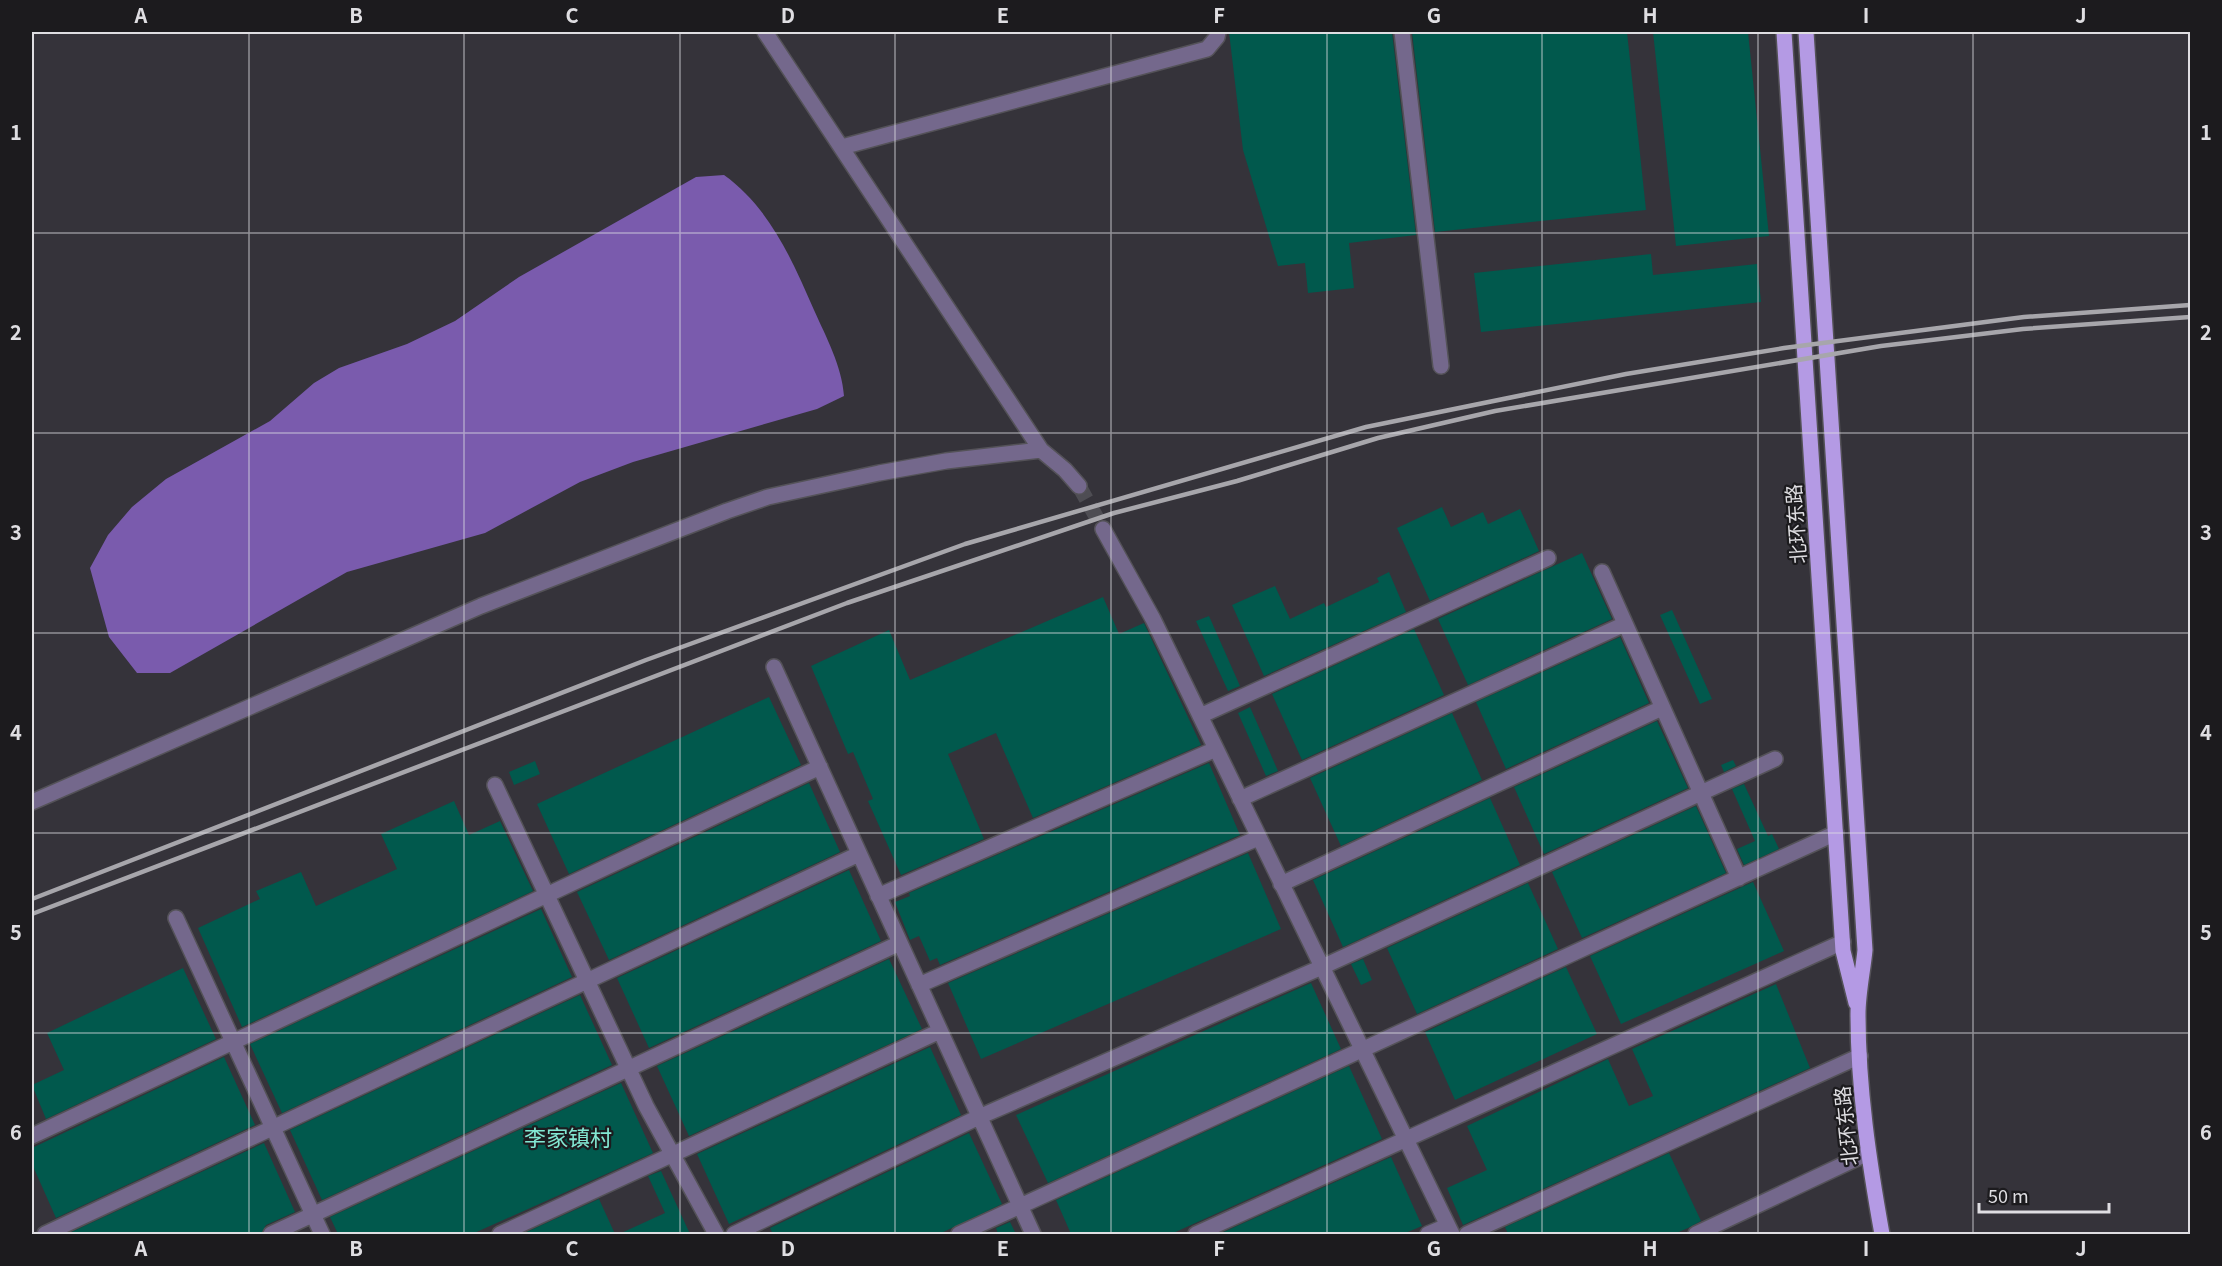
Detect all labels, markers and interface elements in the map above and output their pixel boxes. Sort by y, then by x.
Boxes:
text: A [134,0,148,29]
text: B [349,0,363,29]
text: C [565,0,579,29]
text: D [781,0,795,29]
text: E [997,0,1009,29]
text: F [1213,0,1225,29]
text: G [1427,0,1441,29]
text: H [1642,0,1658,29]
text: I [1863,0,1869,29]
text: J [2075,0,2087,29]
text: 1 [10,117,22,146]
text: 1 [2200,117,2212,146]
text: 2 [10,317,22,346]
text: 2 [2200,317,2212,346]
street label: 北环东路 [1778,483,1812,565]
text: 3 [10,517,22,546]
text: 3 [2200,517,2212,546]
text: 4 [10,717,22,746]
text: 4 [2200,717,2212,746]
text: 5 [10,917,22,946]
text: 5 [2200,917,2212,946]
street label: 北环东路 [1826,1085,1864,1167]
text: 6 [10,1117,22,1146]
text: 6 [2200,1117,2212,1146]
district label: 李家镇村 [524,1120,612,1152]
scale bar [1979,1176,2110,1214]
text: 50 m [1988,1182,2029,1208]
text: A [134,1233,148,1262]
text: B [349,1233,363,1262]
text: C [565,1233,579,1262]
text: D [781,1233,795,1262]
text: E [997,1233,1009,1262]
text: F [1213,1233,1225,1262]
text: G [1427,1233,1441,1262]
text: H [1642,1233,1658,1262]
text: I [1863,1233,1869,1262]
text: J [2075,1233,2087,1262]

